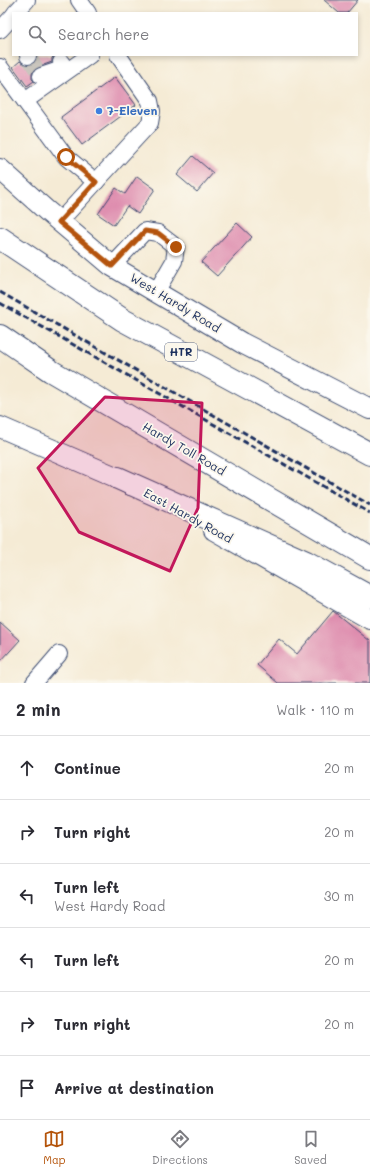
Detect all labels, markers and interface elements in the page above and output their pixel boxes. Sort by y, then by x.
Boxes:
search box [12,12,358,56]
icon: search [26,23,48,45]
text: Search here [58,24,149,44]
place label: 7-Eleven [107,102,157,118]
marker: 7-Eleven [94,106,104,116]
route start [57,148,75,166]
route end [167,238,185,256]
street label: West Hardy Road [127,269,224,336]
road number: HTR [165,343,197,361]
street label: Hardy Toll Road [140,418,229,479]
street label: East Hardy Road [141,484,236,546]
text: 2 min [16,698,61,720]
text: Walk · 110 m [276,701,354,718]
icon: ahead [16,757,38,779]
text: Continue [54,758,121,778]
text: 20 m [324,759,354,776]
icon: right [16,821,38,843]
text: Turn right [54,822,131,842]
text: 20 m [324,823,354,840]
text: Turn left [54,877,119,897]
icon: left [16,885,38,907]
text: 30 m [324,887,354,904]
text: West Hardy Road [54,897,165,914]
icon: left [16,949,38,971]
text: Turn left [54,950,119,970]
text: 20 m [324,951,354,968]
icon: right [16,1013,38,1035]
text: Turn right [54,1014,131,1034]
text: 20 m [324,1015,354,1032]
icon: arrive [16,1077,38,1099]
text: Arrive at destination [54,1078,214,1098]
tab: Map [43,1128,66,1167]
tab: Directions [152,1128,208,1167]
tab: Saved [294,1128,327,1167]

